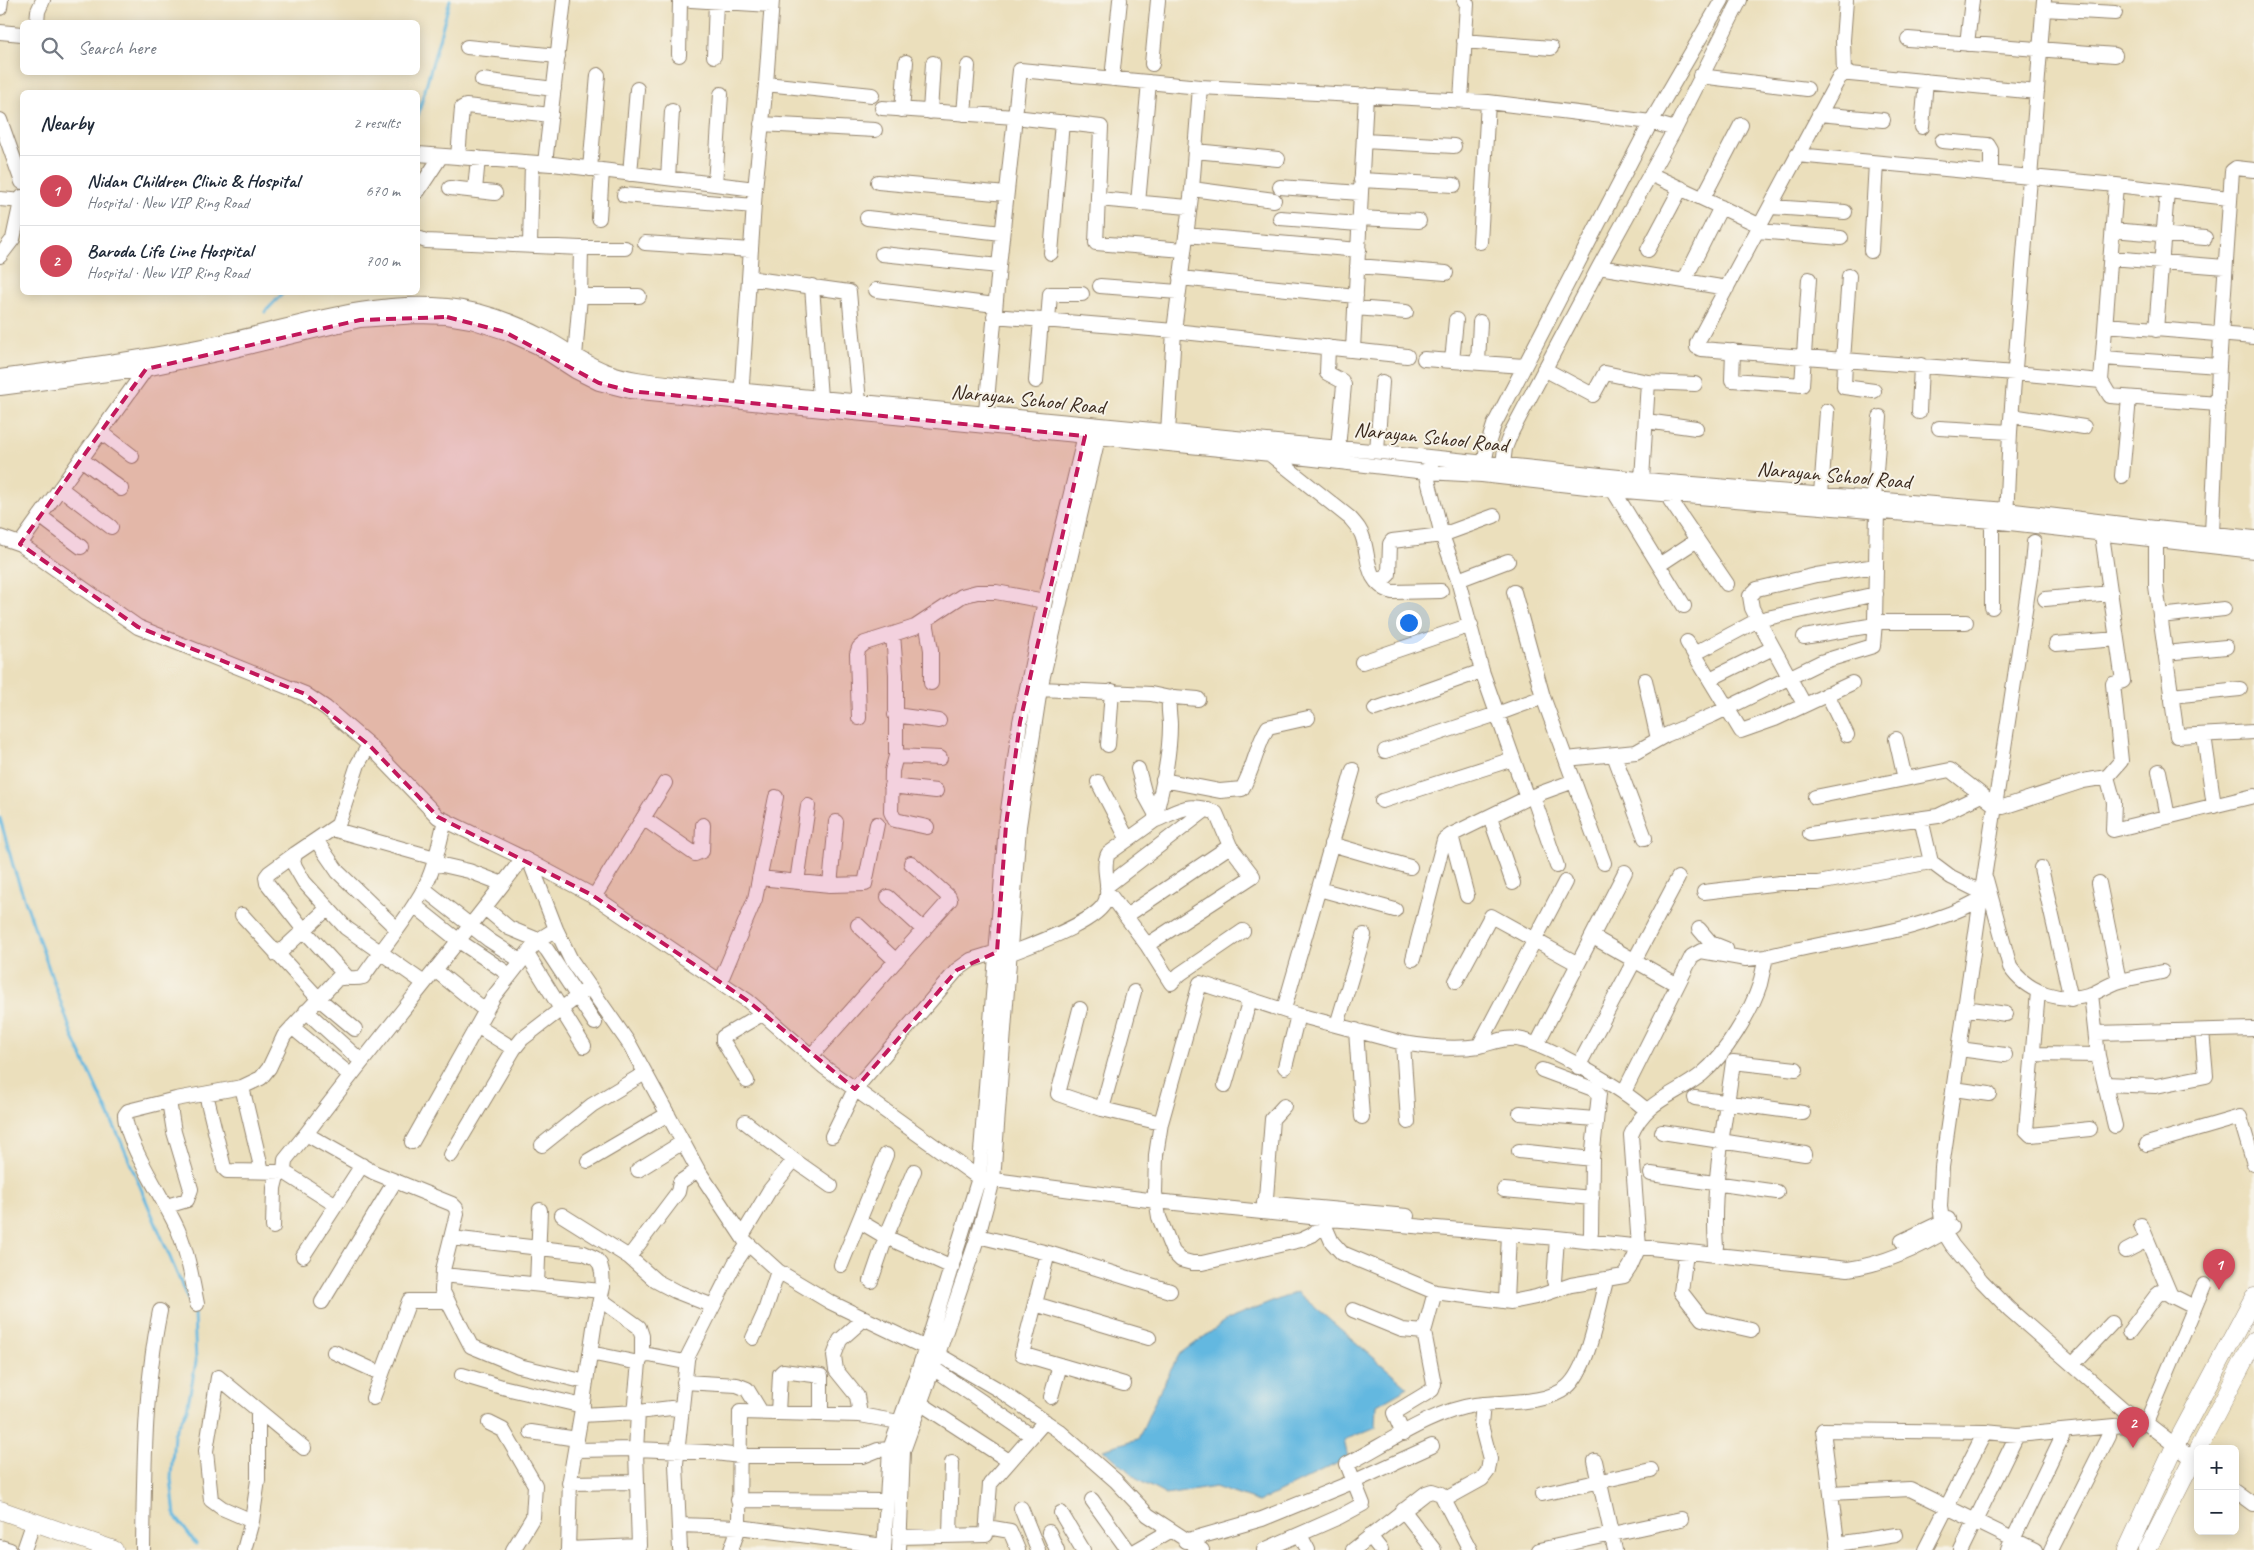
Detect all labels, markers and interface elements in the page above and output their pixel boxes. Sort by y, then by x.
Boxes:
search box [20,20,420,75]
icon: search [38,34,66,62]
text: Search here [78,36,155,60]
text: Nearby [40,110,93,136]
text: 2 results [353,113,400,133]
text: Nidan Children Clinic & Hospital [87,169,299,193]
text: 1 [52,181,60,201]
text: 670 m [366,181,400,201]
text: Hospital · New VIP Ring Road [87,193,249,213]
text: Baroda Life Line Hospital [87,239,253,263]
text: 2 [52,251,60,271]
text: 700 m [366,251,400,271]
text: Hospital · New VIP Ring Road [87,263,249,283]
street label: Narayan School Road [950,378,1110,420]
street label: Narayan School Road [1353,416,1513,458]
street label: Narayan School Road [1756,455,1916,495]
your location [1396,610,1422,636]
pin: 1 [2203,1249,2235,1290]
pin: 2 [2117,1407,2149,1448]
map controls [2194,1445,2239,1535]
button: + [2194,1445,2239,1490]
button: − [2194,1490,2239,1535]

